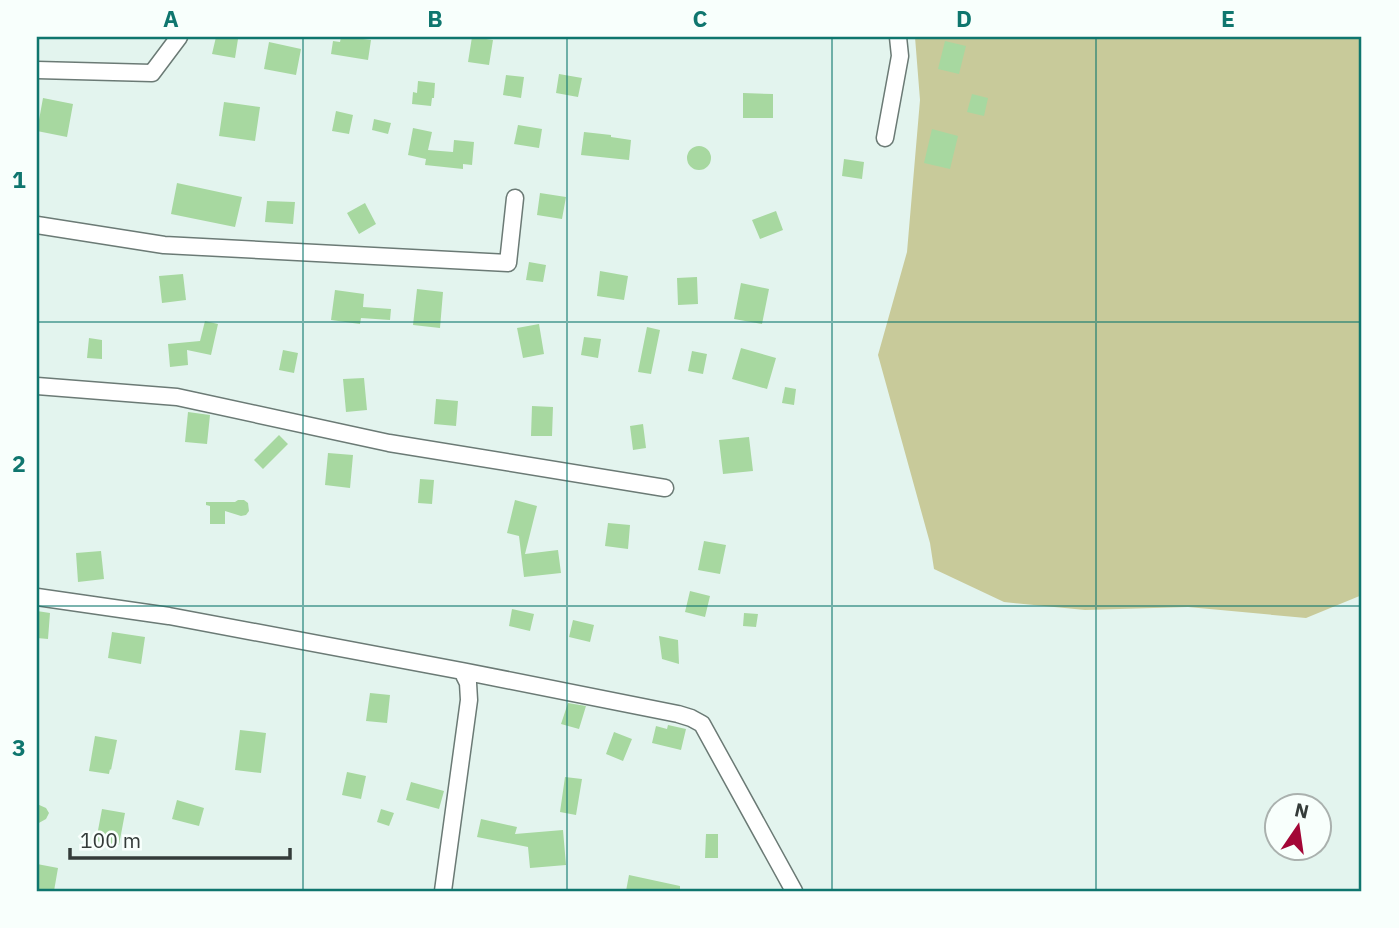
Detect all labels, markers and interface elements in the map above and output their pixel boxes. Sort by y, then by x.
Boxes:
text: A [163,3,179,33]
text: B [427,3,443,33]
text: C [693,3,708,33]
text: D [956,3,972,33]
text: E [1221,3,1235,33]
text: 1 [12,164,26,194]
text: 2 [12,448,26,478]
text: 3 [12,732,26,762]
north arrow [1262,792,1332,862]
text: N [1292,797,1311,824]
scale bar [70,816,290,860]
text: 100 m [80,826,141,854]

